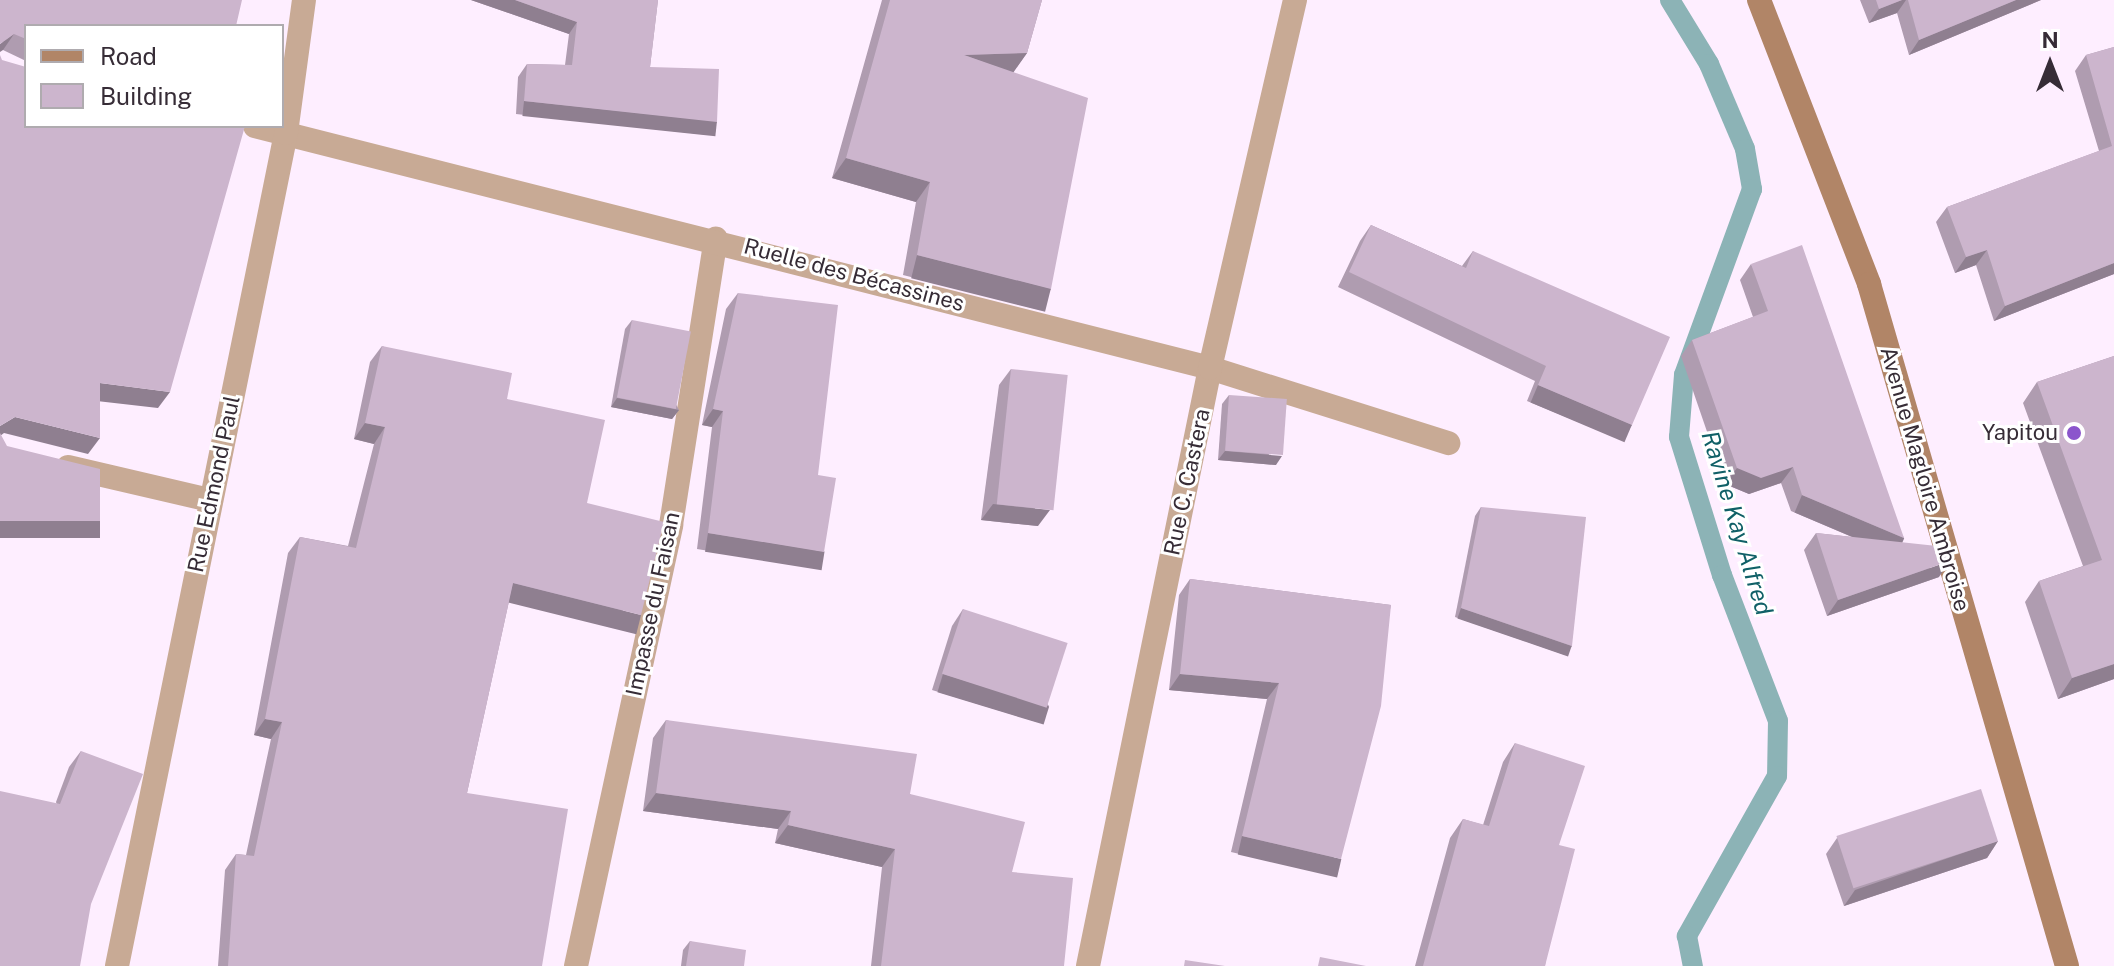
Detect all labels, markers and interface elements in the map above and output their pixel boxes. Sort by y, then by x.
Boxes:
legend [24,24,284,128]
north arrow [2010,24,2090,104]
text: N [2041,27,2059,53]
text: Road [100,42,157,70]
text: Building [100,82,192,110]
street label: Ruelle des Bécassines [741,233,967,317]
street label: Avenue Magloire Ambroise [1875,344,1975,614]
street label: Rue Edmond Paul [182,393,246,575]
street label: Rue C. Castera [1159,406,1215,558]
place label: Yapitou [1982,420,2058,446]
marker: Yapitou [2065,424,2083,442]
water label: Ravine Kay Alfred [1695,427,1779,619]
street label: Impasse du Faisan [621,509,685,699]

